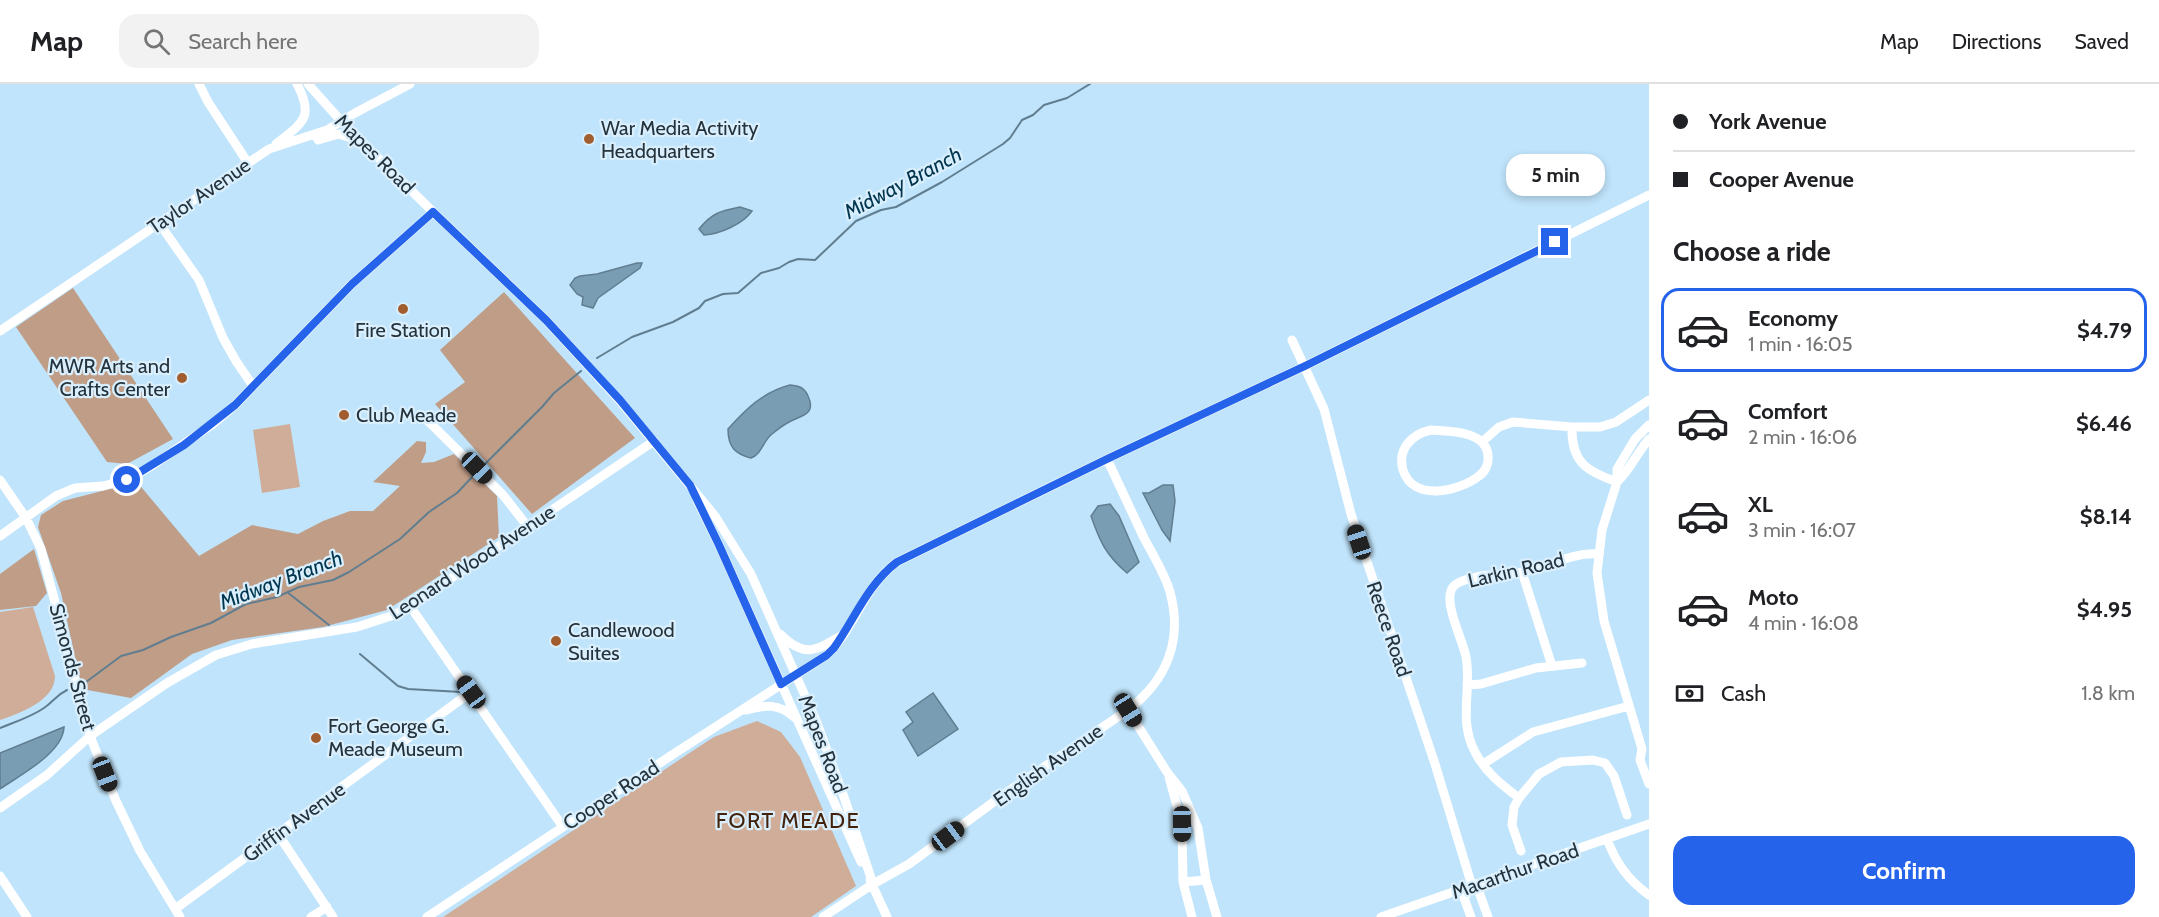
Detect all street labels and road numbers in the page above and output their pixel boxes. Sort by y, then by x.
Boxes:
street label: Mapes Road [330,109,420,199]
street label: Taylor Avenue [143,153,255,239]
street label: Leonard Wood Avenue [385,499,559,625]
street label: Larkin Road [1465,547,1567,593]
street label: Reece Road [1362,578,1416,680]
street label: Simonds Street [44,601,102,734]
street label: Mapes Road [793,691,853,797]
street label: English Avenue [989,718,1107,812]
street label: Cooper Road [558,755,664,835]
street label: Griffin Avenue [238,777,350,867]
street label: Macarthur Road [1448,838,1582,904]

